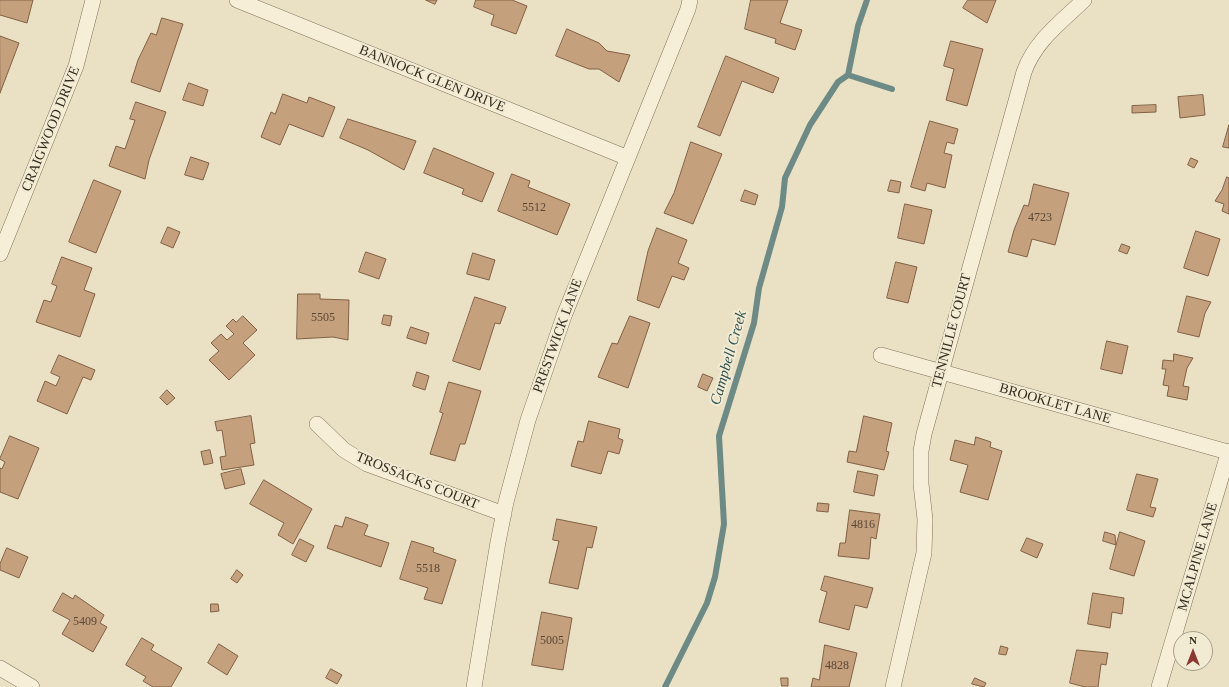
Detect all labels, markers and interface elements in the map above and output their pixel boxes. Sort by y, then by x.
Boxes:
street label: BANNOCK GLEN DRIVE [356,42,508,116]
street label: CRAIGWOOD DRIVE [18,64,84,194]
house number: 5512 [522,201,546,215]
house number: 4723 [1028,211,1052,225]
street label: TENNILLE COURT [929,272,975,390]
street label: PRESTWICK LANE [530,277,586,395]
water label: Campbell Creek [707,309,751,407]
house number: 5505 [311,311,335,325]
street label: BROOKLET LANE [997,380,1113,428]
street label: TROSSACKS COURT [353,449,481,513]
street label: MCALPINE LANE [1174,501,1222,613]
house number: 4816 [851,518,875,532]
house number: 5518 [416,562,440,576]
house number: 5409 [73,615,97,629]
north arrow [1173,631,1213,671]
house number: 5005 [540,634,564,648]
text: N [1189,634,1197,646]
house number: 4828 [825,659,849,673]

